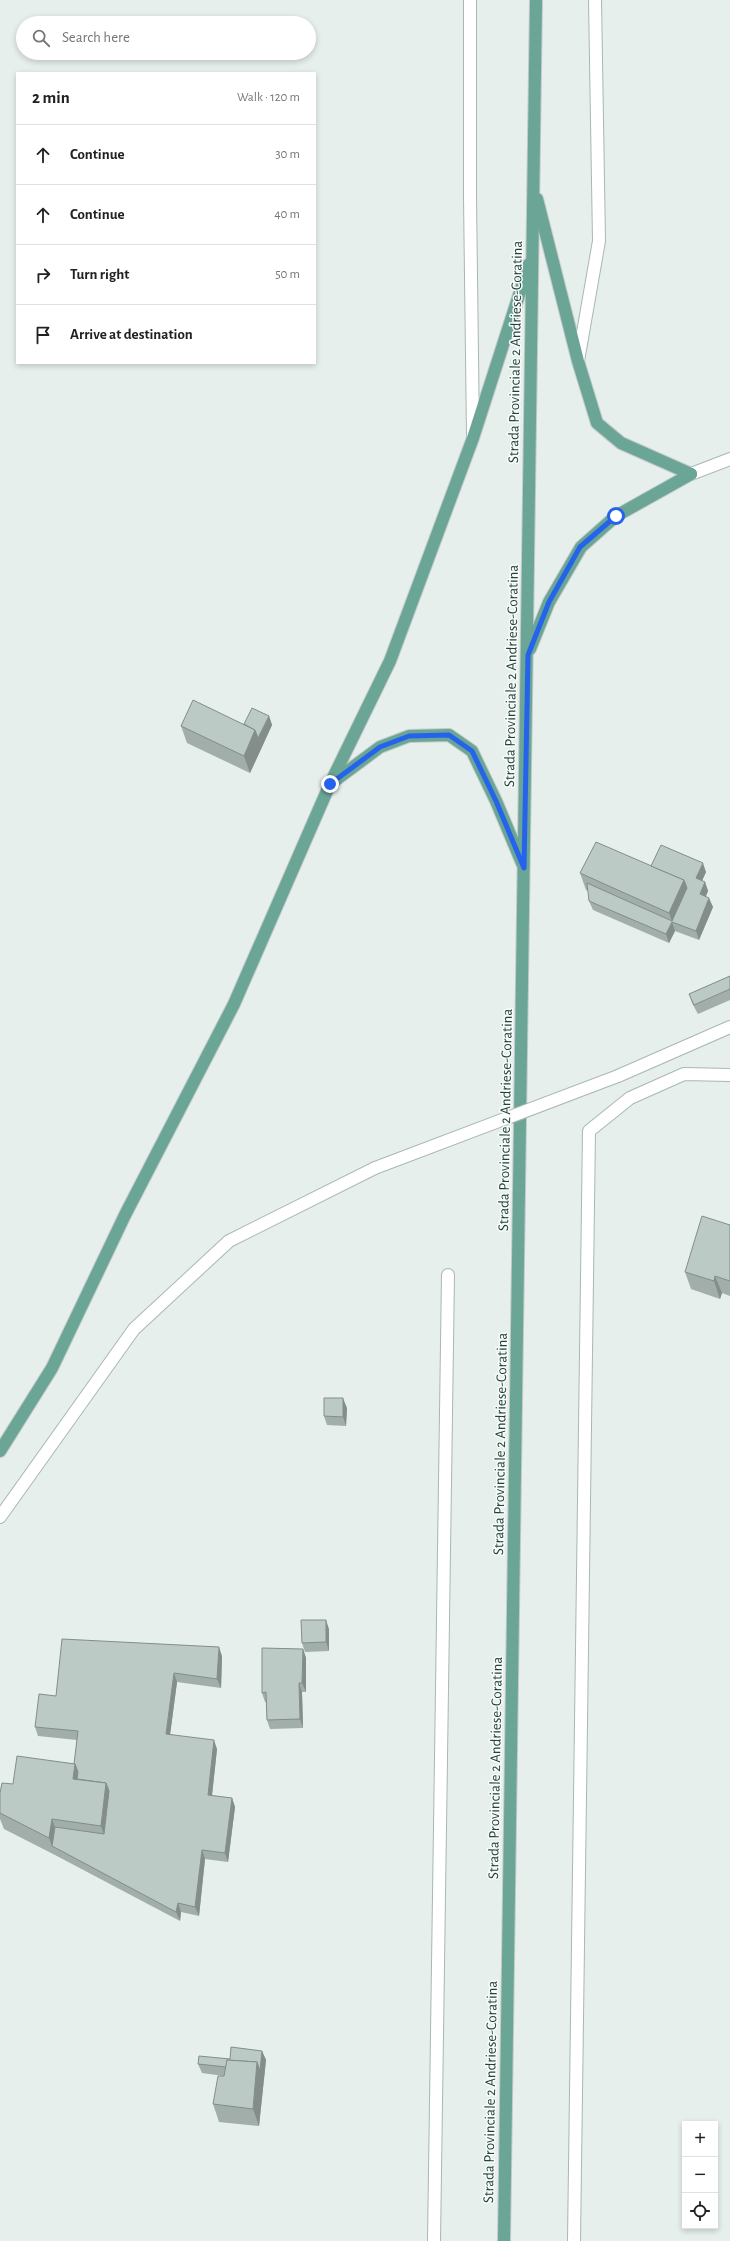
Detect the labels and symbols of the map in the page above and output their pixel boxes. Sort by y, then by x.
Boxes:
street label: Strada Provinciale 2 Andriese-Coratina [506,241,525,463]
route start [607,507,625,525]
street label: Strada Provinciale 2 Andriese-Coratina [502,565,521,787]
route end [321,775,339,793]
street label: Strada Provinciale 2 Andriese-Coratina [496,1009,515,1231]
street label: Strada Provinciale 2 Andriese-Coratina [491,1333,510,1555]
street label: Strada Provinciale 2 Andriese-Coratina [486,1657,505,1879]
street label: Strada Provinciale 2 Andriese-Coratina [481,1981,500,2203]

